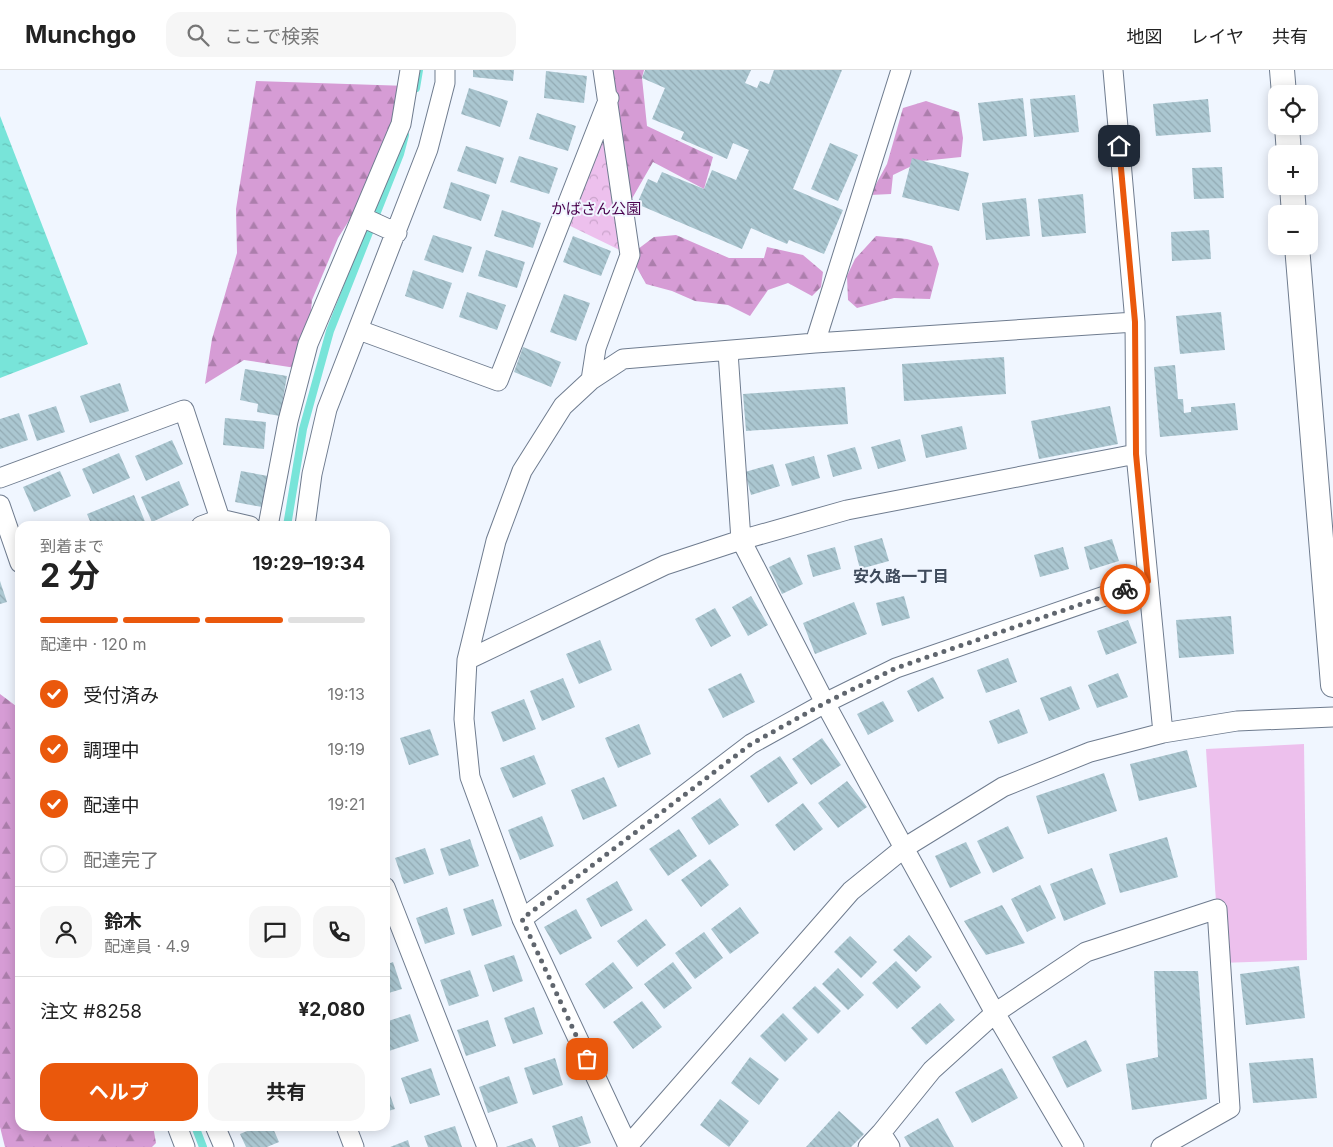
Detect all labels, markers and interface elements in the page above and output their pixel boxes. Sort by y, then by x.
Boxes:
search box [166,12,516,57]
text: Munchgo [25,20,136,49]
icon: search [184,21,212,49]
text: ここで検索 [224,25,319,48]
text: 地図 [1127,26,1163,47]
text: レイヤ [1191,26,1244,47]
text: 共有 [1272,26,1308,47]
map controls [1268,85,1318,255]
button: locate [1268,85,1318,135]
pin [1098,125,1140,167]
icon: home [1105,132,1133,160]
button: + [1268,145,1318,195]
park label: かばさん公園 [551,199,641,218]
button: − [1268,205,1318,255]
text: 到着まで [40,536,104,556]
text: 19:29–19:34 [252,552,365,575]
text: 2 分 [40,556,100,595]
courier [1100,564,1150,614]
district label: 安久路一丁目 [853,566,949,586]
icon: bike [1111,575,1139,603]
text: 配達中 · 120 m [40,634,147,654]
icon: check [40,680,68,708]
text: 受付済み [83,684,159,707]
text: 19:13 [328,684,365,704]
icon: check [40,735,68,763]
text: 調理中 [83,739,140,762]
text: 19:19 [328,739,365,759]
icon: check [40,790,68,818]
text: 配達中 [83,794,140,817]
text: 19:21 [328,794,365,814]
text: 配達完了 [83,849,159,872]
button: person [40,906,92,958]
button: chat [249,906,301,958]
button: phone [313,906,365,958]
text: 鈴木 [104,910,142,933]
text: 配達員 · 4.9 [104,936,190,956]
text: ¥2,080 [298,998,365,1021]
text: 注文 #8258 [40,1000,142,1023]
pin [566,1038,608,1080]
icon: bag [573,1045,601,1073]
button: ヘルプ [40,1063,198,1121]
button: 共有 [208,1063,365,1121]

